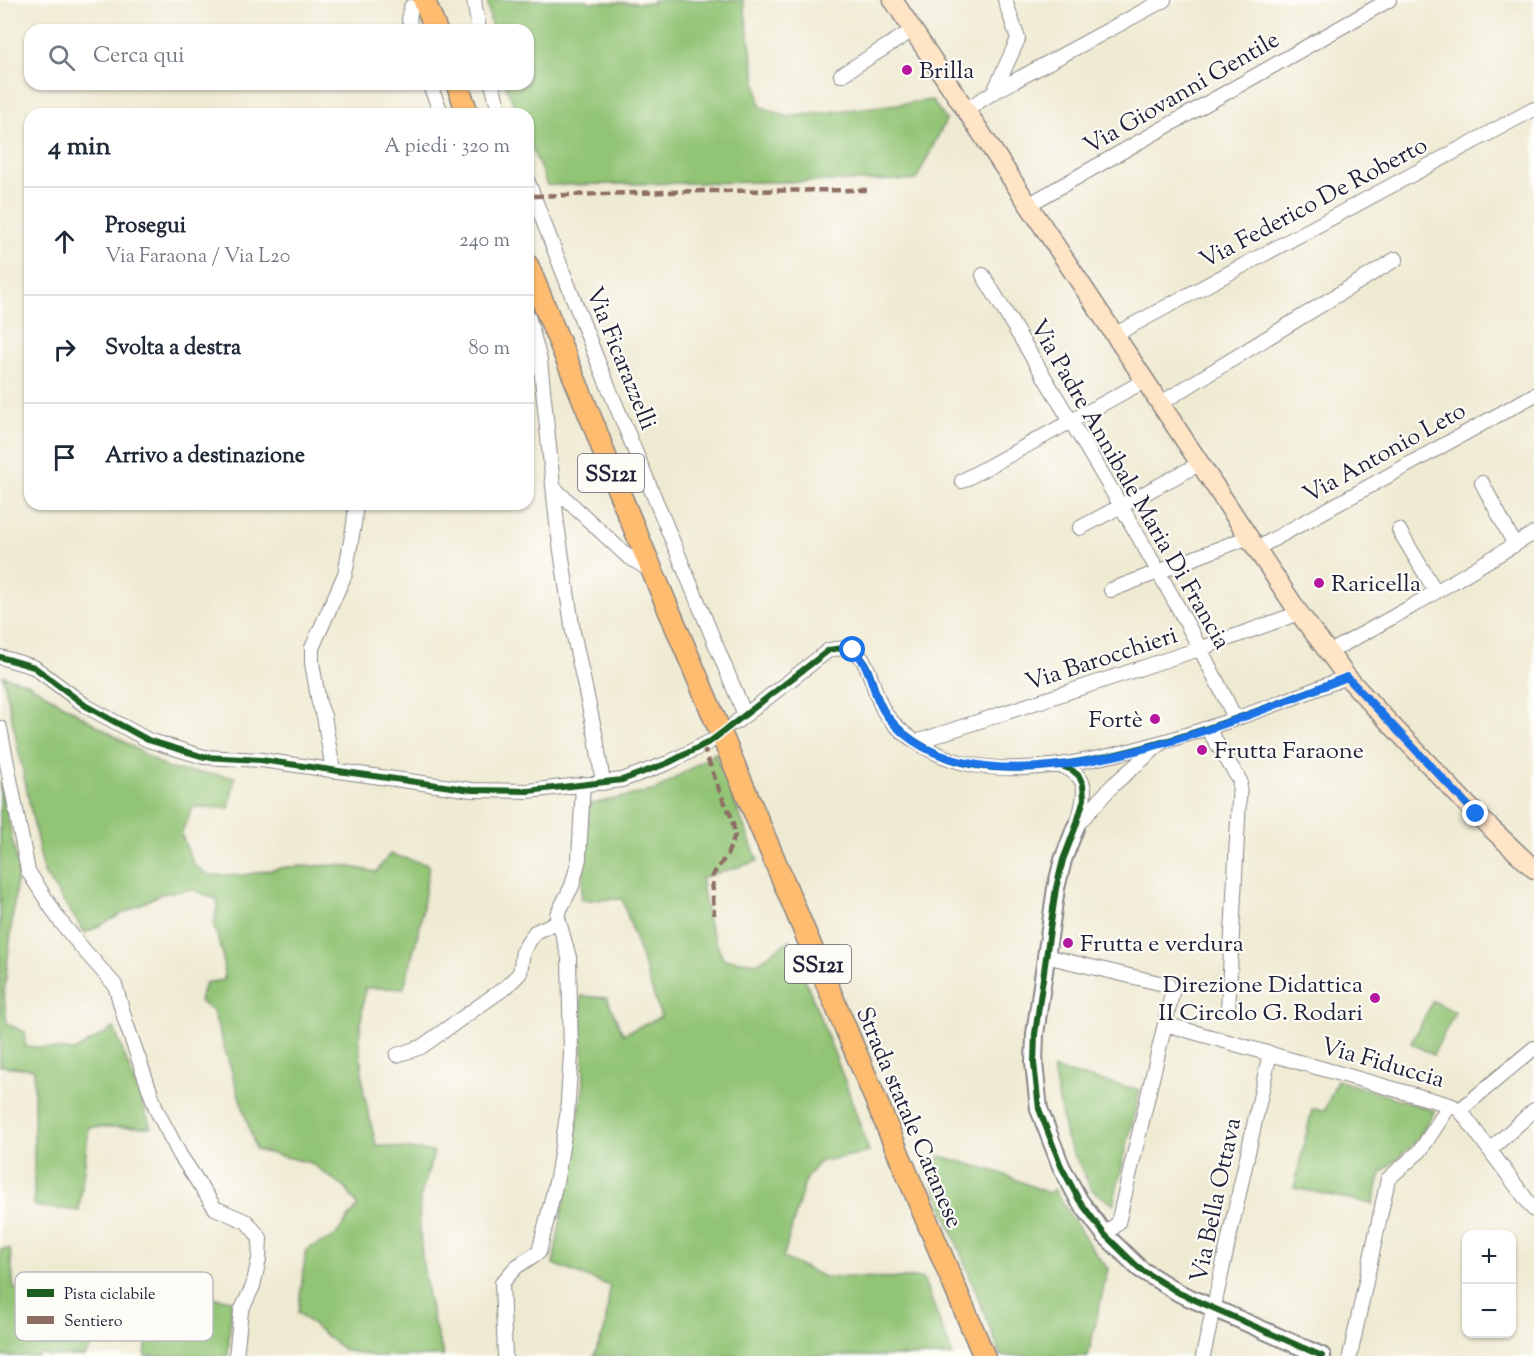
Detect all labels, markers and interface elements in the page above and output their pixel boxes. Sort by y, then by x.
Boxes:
search box [24,24,534,90]
street label: Via Giovanni Gentile [1078,24,1286,164]
icon: search [45,41,78,74]
text: Cerca qui [93,41,184,73]
place label: Brilla [919,55,974,89]
marker: Brilla [900,63,914,77]
text: 4 min [48,129,111,166]
street label: Via Federico De Roberto [1194,129,1434,278]
text: A piedi · 320 m [384,133,510,162]
text: Prosegui [105,211,186,243]
icon: ahead [48,225,81,258]
text: 240 m [459,227,510,256]
text: Via Faraona / Via L20 [105,243,290,272]
street label: Via Ficarazzelli [576,282,664,436]
street label: Via Padre Annibale Maria Di Francia [1020,314,1238,656]
icon: right [48,333,81,366]
text: Svolta a destra [105,333,241,365]
text: 80 m [469,335,510,364]
street label: Via Antonio Leto [1297,395,1473,513]
icon: arrive [48,441,81,474]
text: Arrivo a destinazione [105,441,305,473]
road number: SS121 [578,454,644,492]
place label: Raricella [1331,568,1421,602]
marker: Raricella [1312,576,1326,590]
street label: Via Barocchieri [1021,619,1182,701]
route start [839,636,865,662]
place label: Fortè [1089,704,1143,738]
marker: Fortè [1148,712,1162,726]
place label: Frutta Faraone [1214,735,1364,769]
marker: Frutta Faraone [1195,743,1209,757]
route end [1462,800,1488,826]
place label: Frutta e verdura [1080,928,1244,962]
marker: Frutta e verdura [1061,936,1075,950]
road number: SS121 [785,945,851,983]
place label: Direzione Didattica II Circolo G. Rodari [1158,969,1363,1031]
marker: Direzione Didattica II Circolo G. Rodari [1368,991,1382,1005]
street label: Strada statale Catanese [846,1002,970,1234]
street label: Via Fiduccia [1317,1030,1448,1098]
street label: Via Bella Ottava [1183,1115,1251,1286]
map controls [1462,1230,1516,1338]
button: + [1462,1230,1516,1284]
legend [15,1272,213,1341]
text: Pista ciclabile [64,1284,155,1307]
button: − [1462,1284,1516,1338]
text: Sentiero [64,1311,123,1334]

